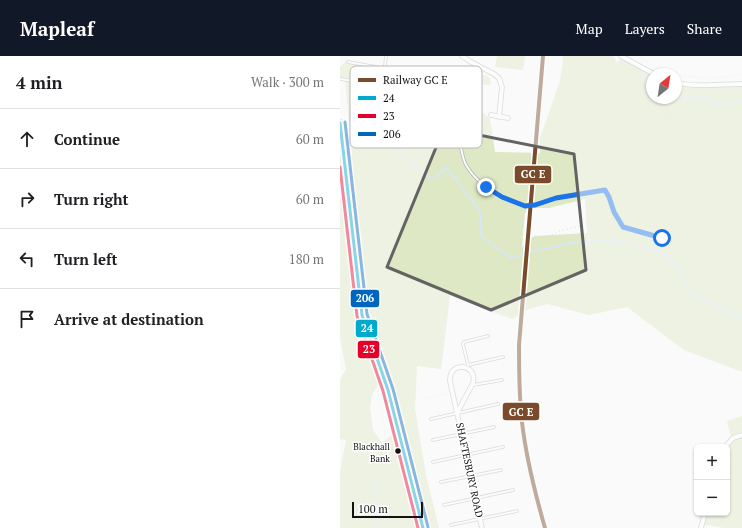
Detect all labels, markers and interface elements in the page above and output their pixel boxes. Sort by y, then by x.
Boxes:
text: Mapleaf [20,16,94,41]
text: Map [576,19,603,38]
text: Layers [625,19,665,38]
text: Share [687,19,722,38]
legend [350,66,482,148]
north arrow [646,68,682,104]
text: 4 min [16,71,63,94]
text: Walk · 300 m [251,73,324,91]
text: Railway GC E [383,73,448,87]
text: 24 [383,91,395,105]
text: 23 [383,109,395,123]
text: 206 [383,127,401,141]
icon: ahead [16,128,38,150]
text: Continue [54,129,120,149]
text: 60 m [296,130,324,148]
line badge: GC E [514,165,552,184]
text: GC E [521,167,546,181]
route end [477,178,495,196]
icon: right [16,188,38,210]
text: Turn right [54,189,129,209]
text: 60 m [296,190,324,208]
route start [653,229,671,247]
icon: left [16,248,38,270]
text: Turn left [54,249,118,269]
text: 180 m [289,250,324,268]
line badge: 206 [350,289,380,308]
text: 206 [356,291,374,305]
icon: arrive [16,308,38,330]
text: Arrive at destination [54,309,204,329]
line badge: 24 [355,319,378,338]
text: 24 [361,321,374,335]
line badge: 23 [357,340,380,359]
text: 23 [363,342,375,356]
line badge: GC E [502,402,540,421]
text: GC E [509,405,534,419]
street label: SHAFTESBURY ROAD [453,422,486,519]
place label: Blackhall Bank [353,441,390,465]
map controls [694,444,730,516]
button: + [694,444,730,480]
marker: Blackhall Bank [393,446,403,456]
button: − [694,480,730,516]
scale bar [352,500,423,519]
text: 100 m [358,502,388,516]

